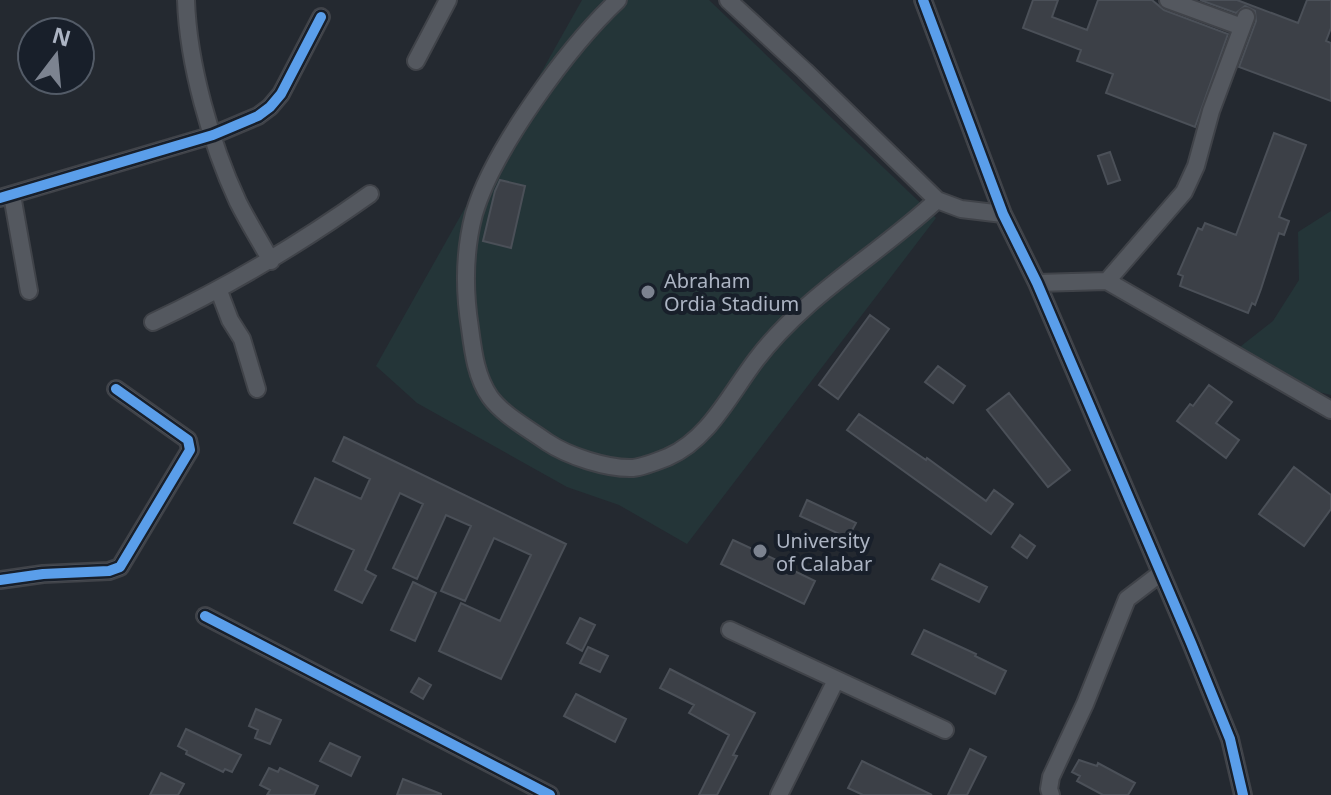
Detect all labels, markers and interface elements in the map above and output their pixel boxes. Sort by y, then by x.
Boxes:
north arrow [16,16,96,96]
text: N [49,19,75,53]
place label: Abraham Ordia Stadium [664,267,799,317]
marker: Abraham Ordia Stadium [639,283,657,301]
place label: University of Calabar [776,527,872,577]
marker: University of Calabar [751,542,769,560]

